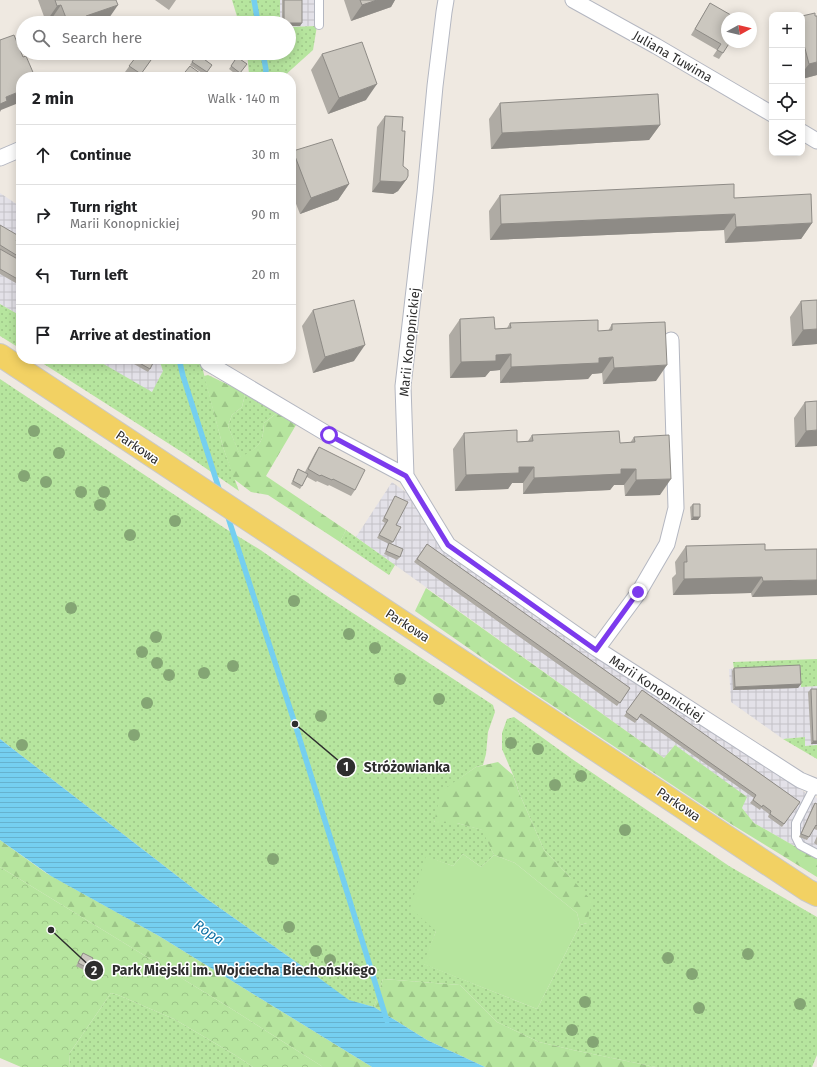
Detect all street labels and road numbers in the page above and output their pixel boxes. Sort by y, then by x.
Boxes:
street label: Juliana Tuwima [630,28,715,85]
street label: Marii Konopnickiej [396,287,423,397]
street label: Parkowa [113,427,162,467]
street label: Parkowa [383,606,432,645]
street label: Marii Konopnickiej [607,652,707,725]
street label: Parkowa [654,784,703,824]

